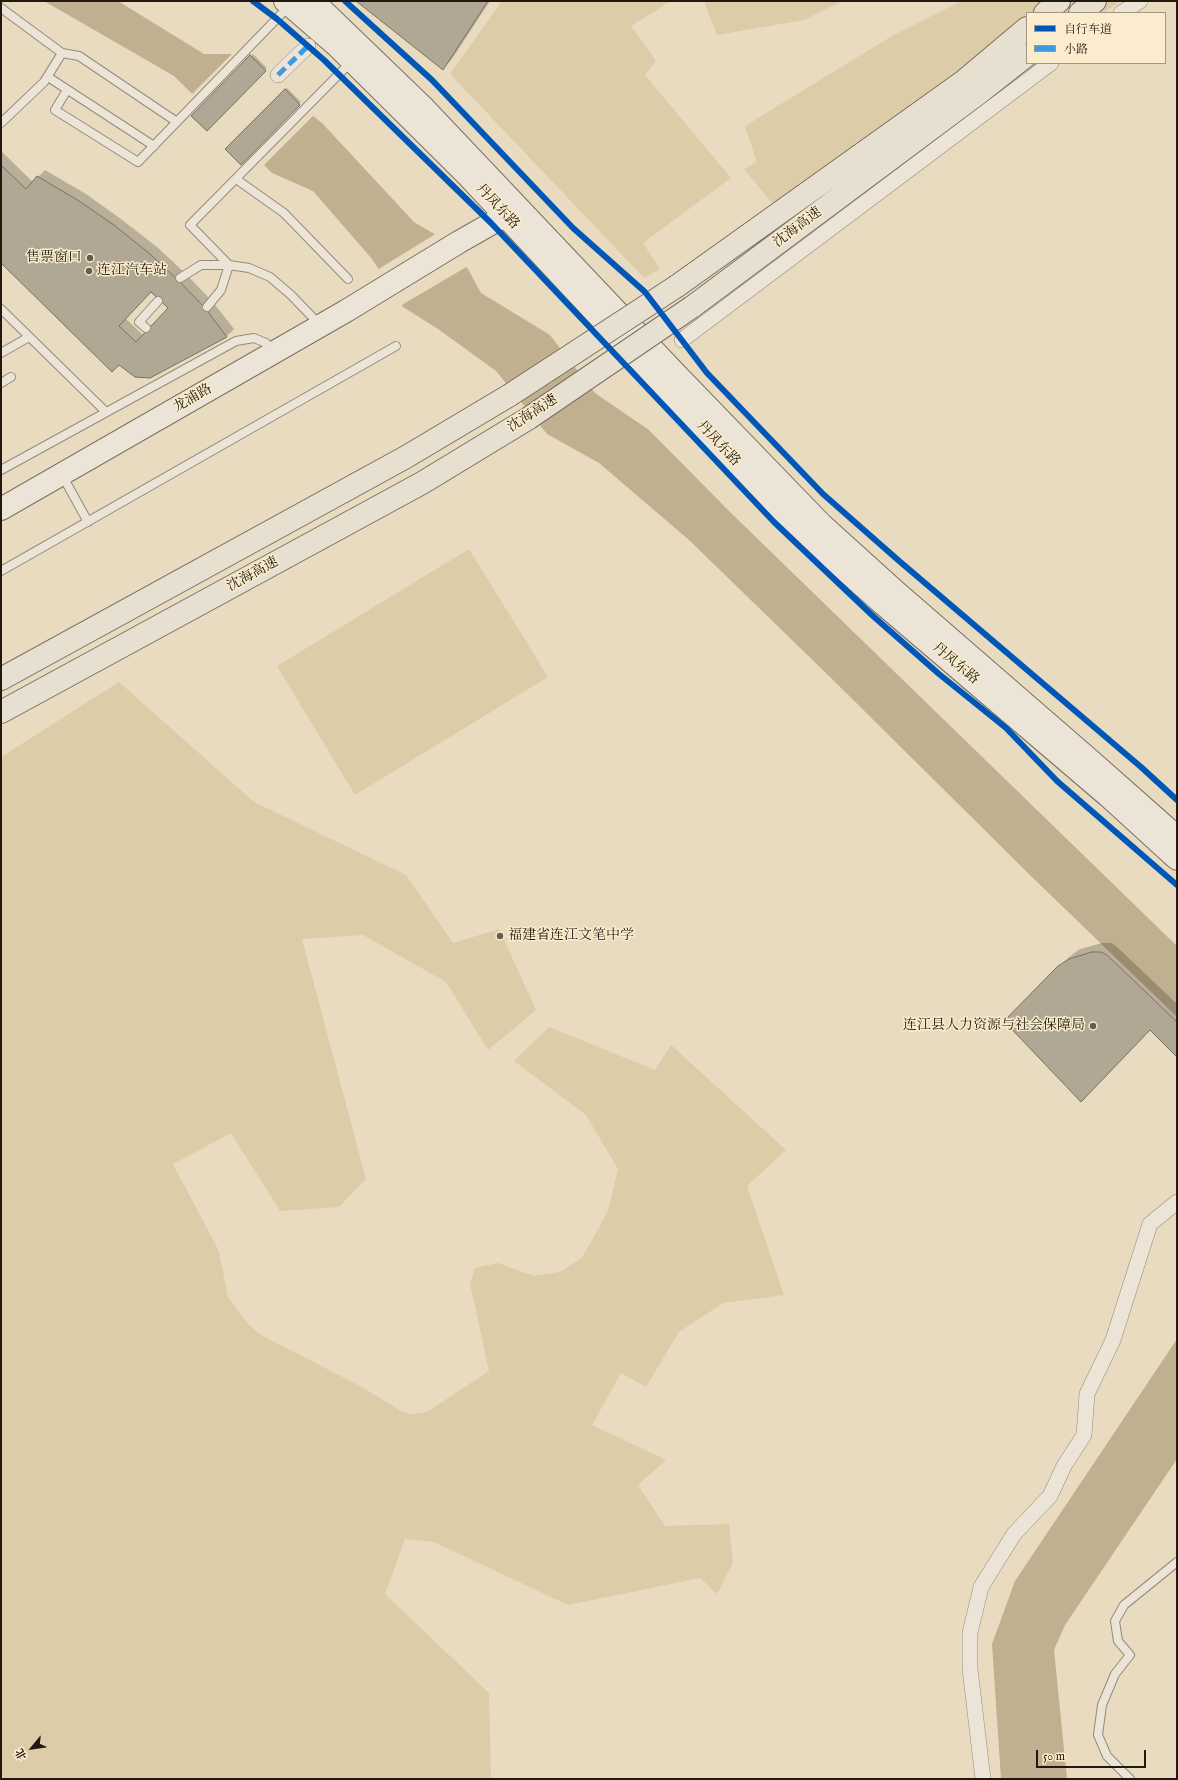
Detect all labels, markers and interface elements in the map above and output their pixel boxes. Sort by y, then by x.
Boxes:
legend [1026,12,1166,64]
text: 自行车道 [1064,22,1112,37]
text: 小路 [1064,42,1088,57]
street label: 丹凤东路 [472,181,522,233]
street label: 沈海高速 [771,204,825,252]
place label: 售票窗口 [26,250,82,266]
marker: 售票窗口 [85,253,95,263]
place label: 连江汽车站 [97,263,167,279]
marker: 连江汽车站 [84,266,94,276]
street label: 龙浦路 [171,381,215,417]
street label: 沈海高速 [505,392,561,436]
street label: 丹凤东路 [693,418,743,470]
street label: 沈海高速 [224,554,282,596]
street label: 丹凤东路 [928,640,982,688]
place label: 福建省连江文笔中学 [508,928,634,944]
marker: 福建省连江文笔中学 [495,931,505,941]
place label: 连江县人力资源与社会保障局 [903,1018,1085,1034]
marker: 连江县人力资源与社会保障局 [1088,1021,1098,1031]
north arrow [12,1728,52,1768]
scale bar [1038,1742,1148,1768]
text: 北 [13,1746,30,1762]
text: 50 m [1043,1749,1065,1764]

